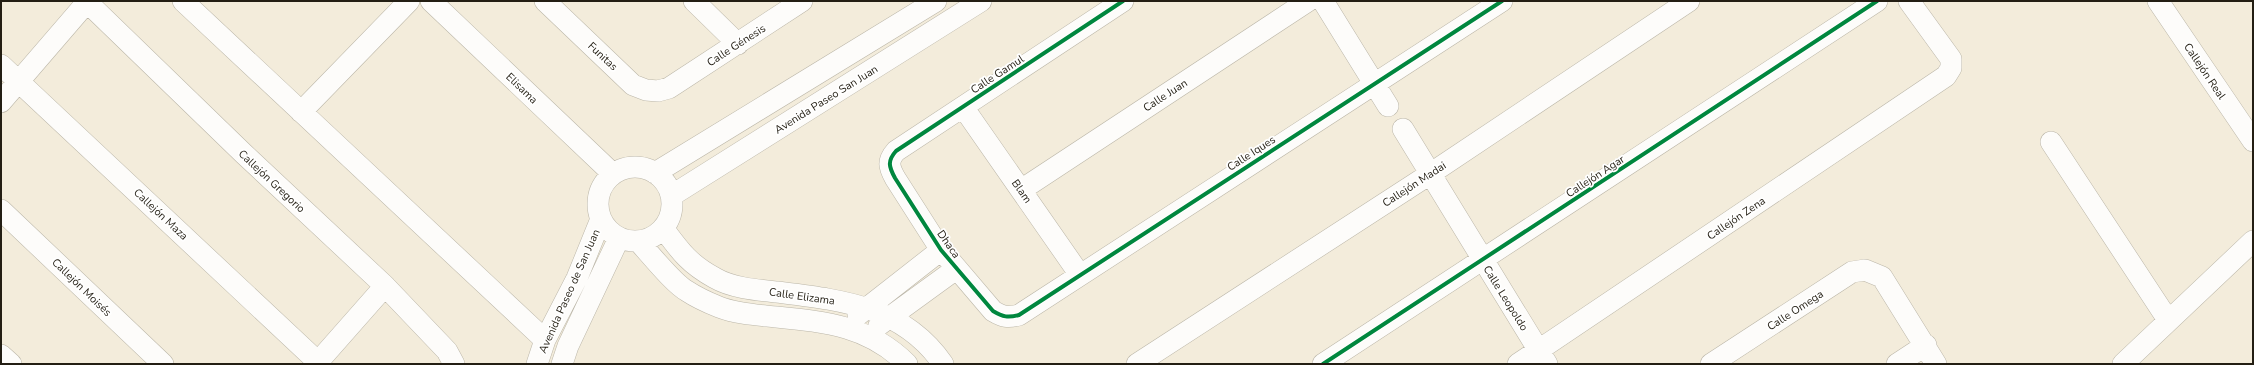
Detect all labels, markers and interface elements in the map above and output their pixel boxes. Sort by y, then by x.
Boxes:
street label: Calle Génesis [704,21,769,70]
street label: Funitas [584,39,621,74]
street label: Callejón Real [2180,40,2229,103]
street label: Calle Gamul [968,51,1027,97]
street label: Avenida Paseo San Juan [772,61,881,137]
street label: Elisama [503,70,541,107]
street label: Calle Juan [1140,76,1190,115]
street label: Calle Iques [1224,132,1278,175]
street label: Callejón Gregorio [235,147,308,216]
street label: Callejón Agar [1563,152,1628,201]
street label: Callejón Madai [1379,158,1449,211]
street label: Blam [1008,176,1035,206]
street label: Callejón Maza [130,185,191,244]
street label: Callejón Zena [1704,193,1769,243]
street label: Avenida Paseo de San Juan [535,227,604,356]
street label: Dhaca [934,227,964,261]
street label: Callejón Moisés [49,255,115,320]
street label: Calle Leopoldo [1480,263,1532,334]
street label: Calle Elizama [768,284,836,309]
street label: Calle Omega [1764,287,1826,334]

